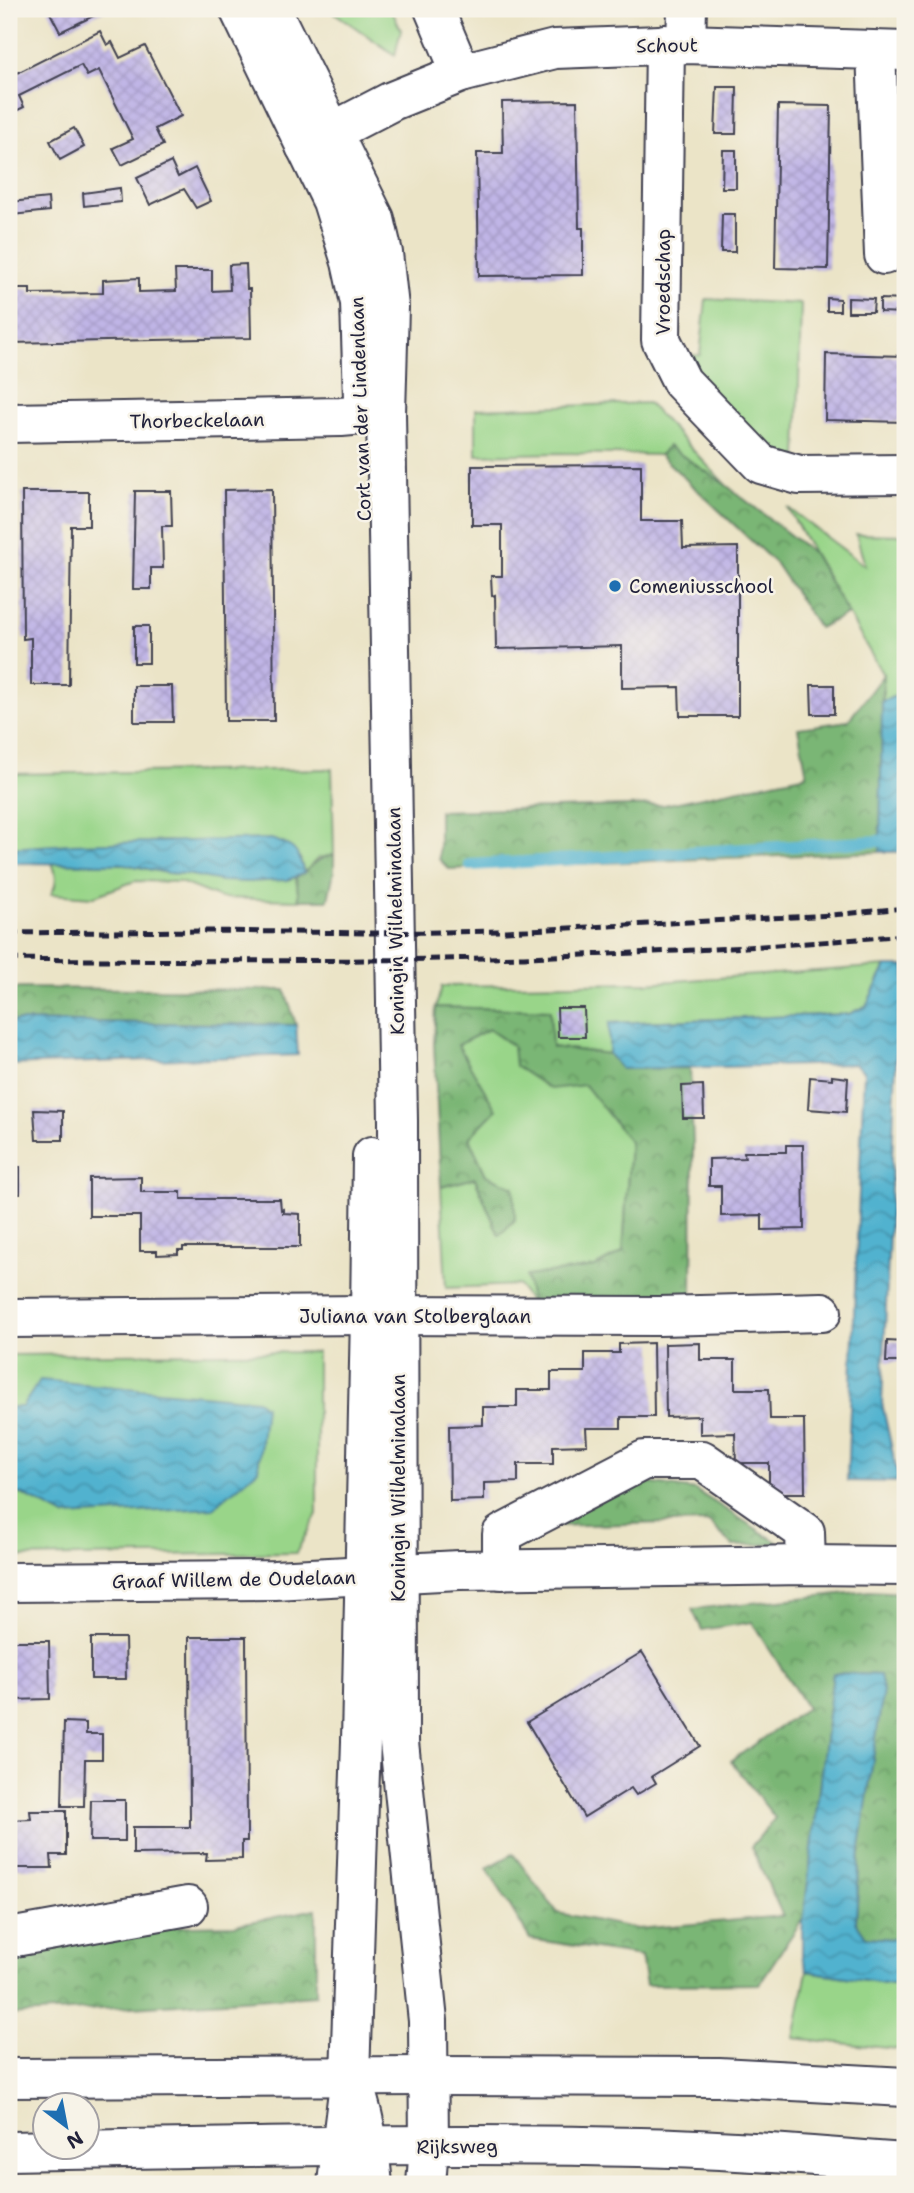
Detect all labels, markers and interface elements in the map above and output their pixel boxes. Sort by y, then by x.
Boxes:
street label: Schout [636,32,698,59]
street label: Vroedschap [651,229,676,335]
street label: Cort van der Lindenlaan [344,296,377,522]
street label: Thorbeckelaan [129,407,265,434]
place label: Comeniusschool [629,574,774,599]
marker: Comeniusschool [607,578,623,594]
street label: Koningin Wilhelminalaan [381,807,410,1035]
street label: Juliana van Stolberglaan [299,1304,531,1329]
street label: Koningin Wilhelminalaan [386,1374,411,1602]
street label: Graaf Willem de Oudelaan [112,1565,356,1594]
north arrow [32,2092,102,2162]
text: N [62,2125,88,2155]
street label: Rijksweg [416,2133,498,2160]

